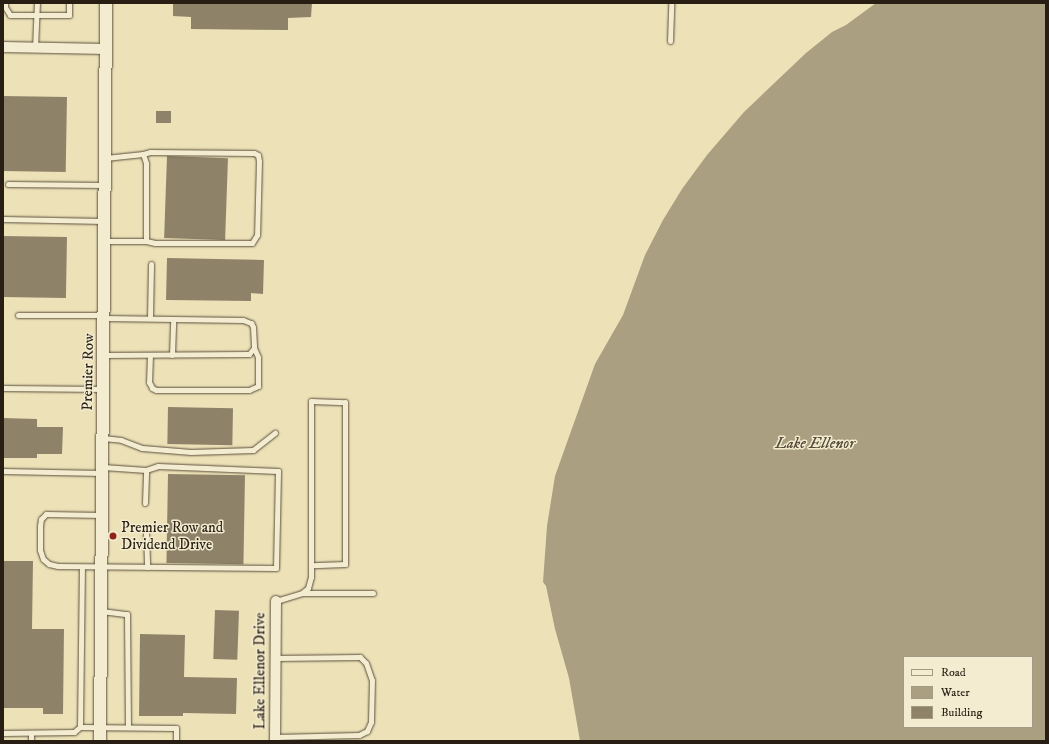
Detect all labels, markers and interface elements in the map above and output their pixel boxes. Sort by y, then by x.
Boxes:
street label: Premier Row [78,333,98,411]
water label: Lake Ellenor [775,433,855,453]
place label: Premier Row and Dividend Drive [121,518,223,553]
marker: Premier Row and Dividend Drive [108,531,118,541]
street label: Lake Ellenor Drive [251,613,269,729]
legend [903,656,1033,728]
text: Road [941,665,966,680]
text: Water [941,685,970,700]
text: Building [941,705,982,720]

